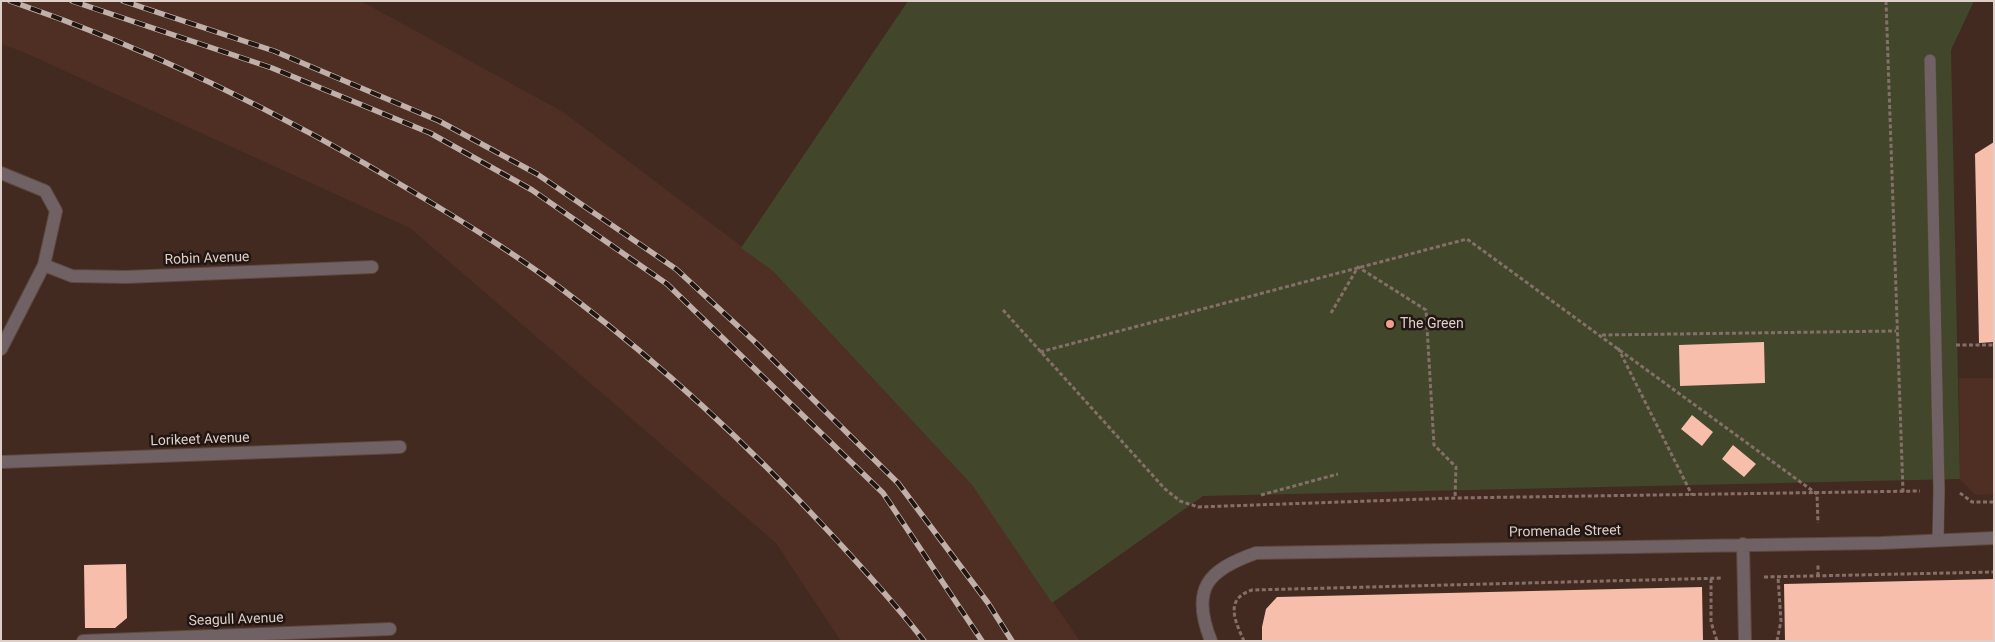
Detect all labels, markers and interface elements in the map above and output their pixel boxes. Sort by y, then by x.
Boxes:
street label: Robin Avenue [164,249,250,269]
place label: The Green [1400,316,1464,332]
marker: The Green [1384,318,1396,330]
street label: Lorikeet Avenue [150,430,250,450]
street label: Promenade Street [1509,523,1621,541]
street label: Seagull Avenue [188,610,284,630]

